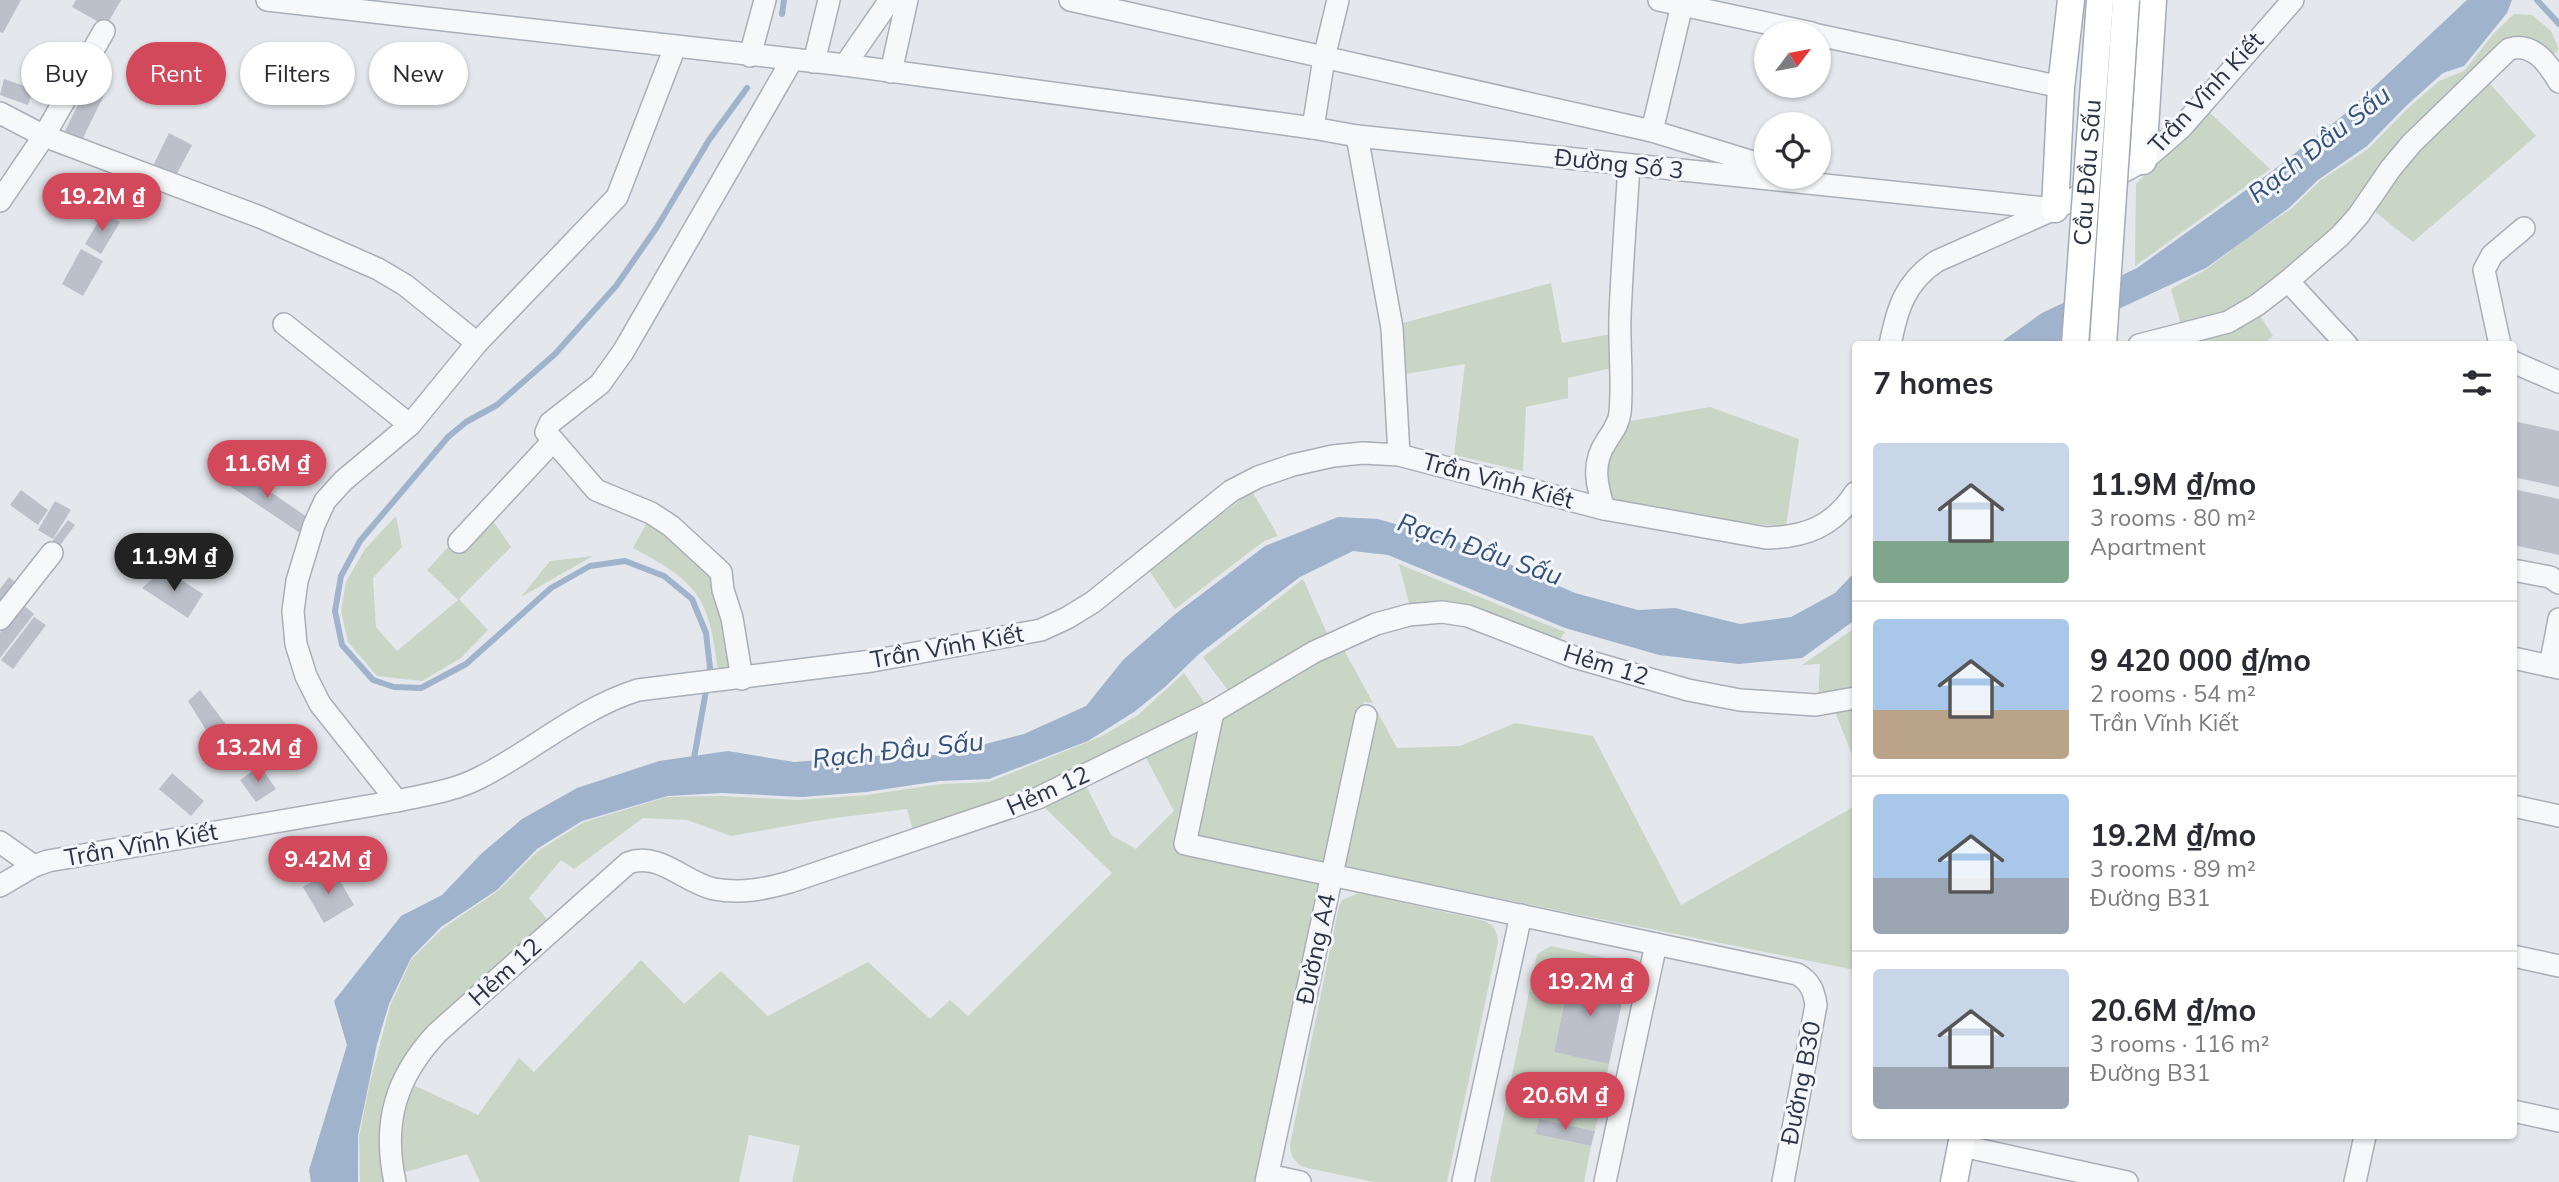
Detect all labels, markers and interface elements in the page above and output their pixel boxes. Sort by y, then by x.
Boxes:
north arrow [1754,21,1830,98]
map controls [1754,21,1831,189]
street label: Trần Vĩnh Kiết [2141,25,2269,159]
chip: Buy [21,42,112,105]
chip: Rent [126,42,226,105]
chip: Filters [240,42,355,105]
chip: New [369,42,468,105]
water label: Rạch Đầu Sấu [2241,78,2397,210]
street label: Cầu Đầu Sấu [2066,98,2107,247]
button: locate [1754,112,1831,189]
street label: Đường Số 3 [1553,141,1685,185]
pin: 19.2M ₫ [37,174,167,233]
text: 19.2M ₫ [58,181,146,210]
text: 7 homes [1873,364,1994,402]
icon: filters [2458,364,2496,402]
pin: 11.6M ₫ [202,440,332,500]
street label: Trần Vĩnh Kiết [1419,445,1577,515]
text: 11.6M ₫ [223,448,311,477]
text: 11.9M ₫/mo [2090,465,2256,503]
icon: home [1929,471,2013,555]
text: 3 rooms · 80 m² [2090,503,2256,532]
water label: Rạch Đầu Sấu [1393,505,1567,592]
text: Apartment [2090,532,2206,561]
pin: 11.9M ₫ [109,534,239,593]
text: 11.9M ₫ [130,541,218,570]
street label: Trần Vĩnh Kiết [868,618,1026,674]
street label: Hẻm 12 [1560,637,1653,691]
text: 9 420 000 ₫/mo [2090,641,2311,679]
icon: home [1929,647,2013,731]
text: 2 rooms · 54 m² [2090,679,2256,708]
text: Trần Vĩnh Kiết [2090,708,2239,737]
pin: 13.2M ₫ [193,724,323,784]
water label: Rạch Đầu Sấu [811,724,985,775]
text: 13.2M ₫ [214,732,302,761]
street label: Hẻm 12 [1001,759,1094,822]
street label: Trần Vĩnh Kiết [62,816,220,872]
text: 19.2M ₫/mo [2090,816,2256,854]
icon: home [1929,822,2013,906]
pin: 9.42M ₫ [263,836,393,896]
text: 9.42M ₫ [284,844,372,873]
text: 3 rooms · 89 m² [2090,854,2256,883]
text: Đường B31 [2090,883,2210,912]
street label: Đường A4 [1289,891,1341,1007]
street label: Hẻm 12 [462,931,547,1012]
pin: 19.2M ₫ [1525,958,1655,1018]
text: 19.2M ₫ [1546,966,1634,995]
text: 20.6M ₫/mo [2090,991,2256,1029]
icon: home [1929,997,2013,1081]
street label: Đường B30 [1773,1018,1827,1147]
text: 3 rooms · 116 m² [2090,1029,2270,1058]
text: Đường B31 [2090,1058,2210,1087]
pin: 20.6M ₫ [1500,1072,1630,1132]
text: 20.6M ₫ [1521,1080,1609,1109]

